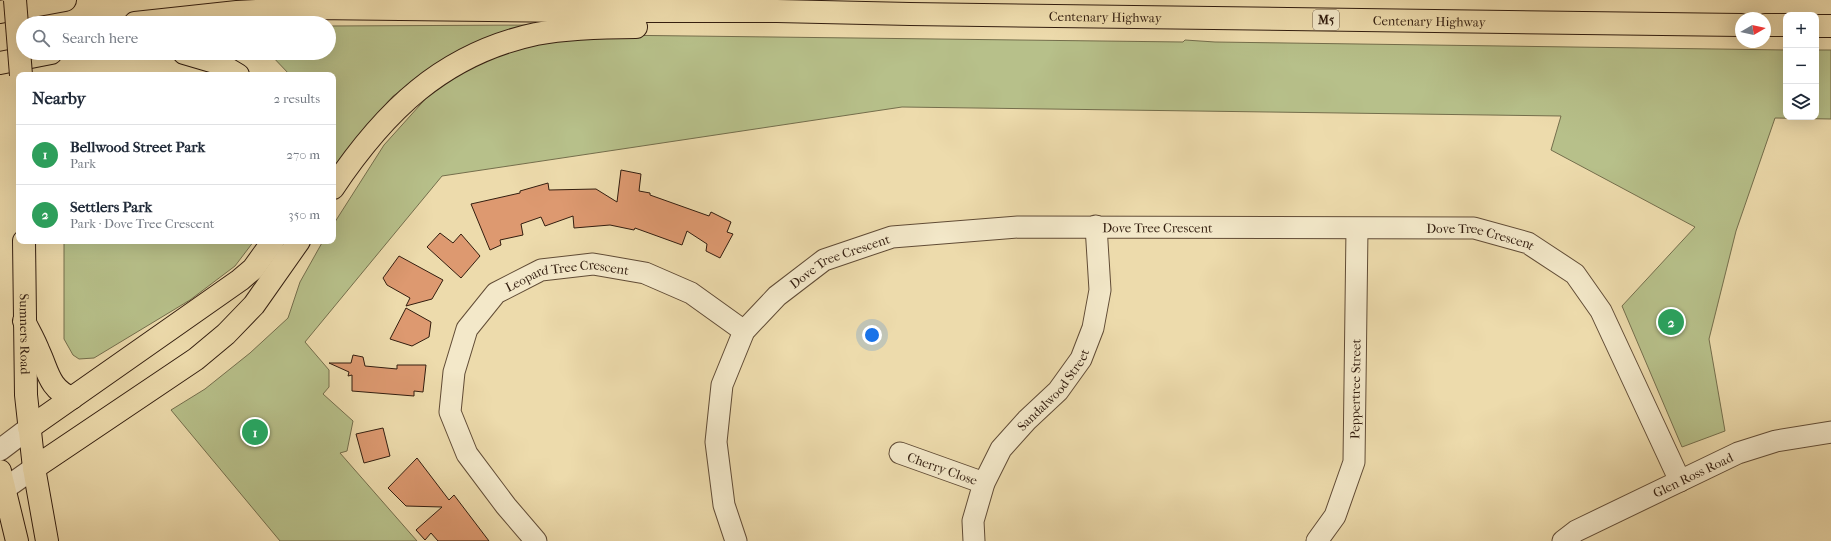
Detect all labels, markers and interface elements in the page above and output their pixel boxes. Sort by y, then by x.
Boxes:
street label: Centenary Highway [1049,9,1163,25]
road number: M5 [1313,10,1339,30]
north arrow [1735,12,1771,48]
map controls [1783,12,1819,120]
button: + [1783,12,1819,48]
street label: Centenary Highway [1373,13,1487,30]
search box [16,16,336,60]
icon: search [30,27,52,49]
text: Search here [62,29,138,47]
button: − [1783,48,1819,84]
button: layers [1783,84,1819,120]
text: Nearby [32,88,86,108]
text: 2 results [274,91,320,106]
text: Bellwood Street Park [70,138,205,156]
text: 1 [43,147,47,162]
text: 270 m [286,147,320,162]
text: Park [70,156,96,171]
text: Settlers Park [70,198,152,216]
text: 2 [42,207,48,222]
text: 350 m [288,207,320,222]
text: Park · Dove Tree Crescent [70,216,214,231]
street label: Dove Tree Crescent [1102,220,1213,235]
street label: Dove Tree Crescent [1426,221,1538,254]
street label: Dove Tree Crescent [787,231,892,292]
street label: Leopard Tree Crescent [503,257,630,295]
street label: Sumners Road [17,293,33,375]
pin: 2 [1658,307,1684,337]
your location [862,325,882,345]
street label: Peppertree Street [1347,338,1364,439]
street label: Sandalwood Street [1014,346,1092,434]
pin: 1 [242,417,268,447]
street label: Cherry Close [905,449,980,488]
street label: Glen Ross Road [1651,449,1736,501]

